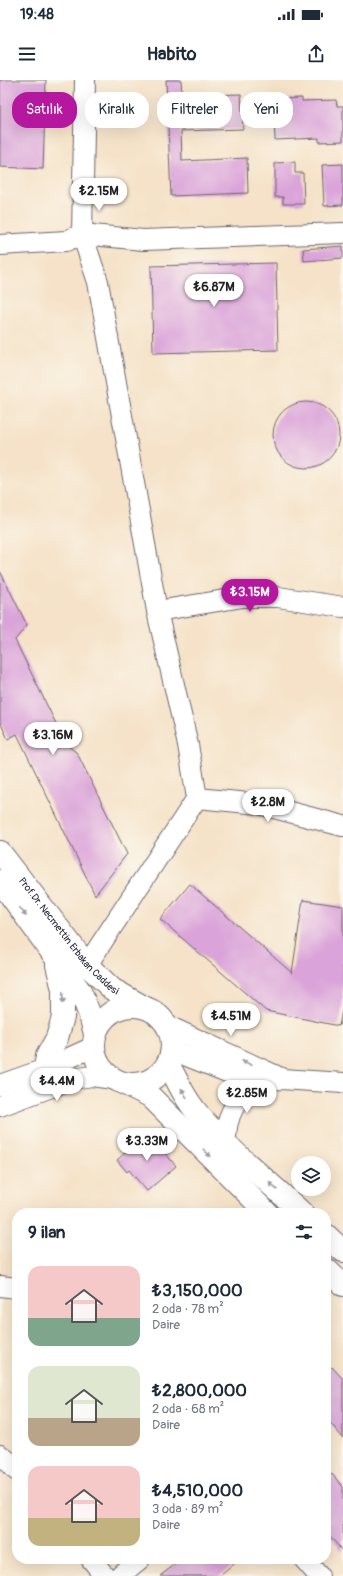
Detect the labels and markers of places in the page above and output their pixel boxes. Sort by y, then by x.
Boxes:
pin: ₺2.15M [66,178,132,212]
pin: ₺6.87M [181,274,247,308]
pin: ₺3.15M [217,579,283,613]
pin: ₺3.16M [20,722,86,756]
pin: ₺2.8M [240,789,296,823]
pin: ₺4.51M [198,1003,264,1037]
pin: ₺4.4M [29,1068,85,1102]
pin: ₺2.85M [214,1080,280,1114]
pin: ₺3.33M [114,1128,180,1162]

